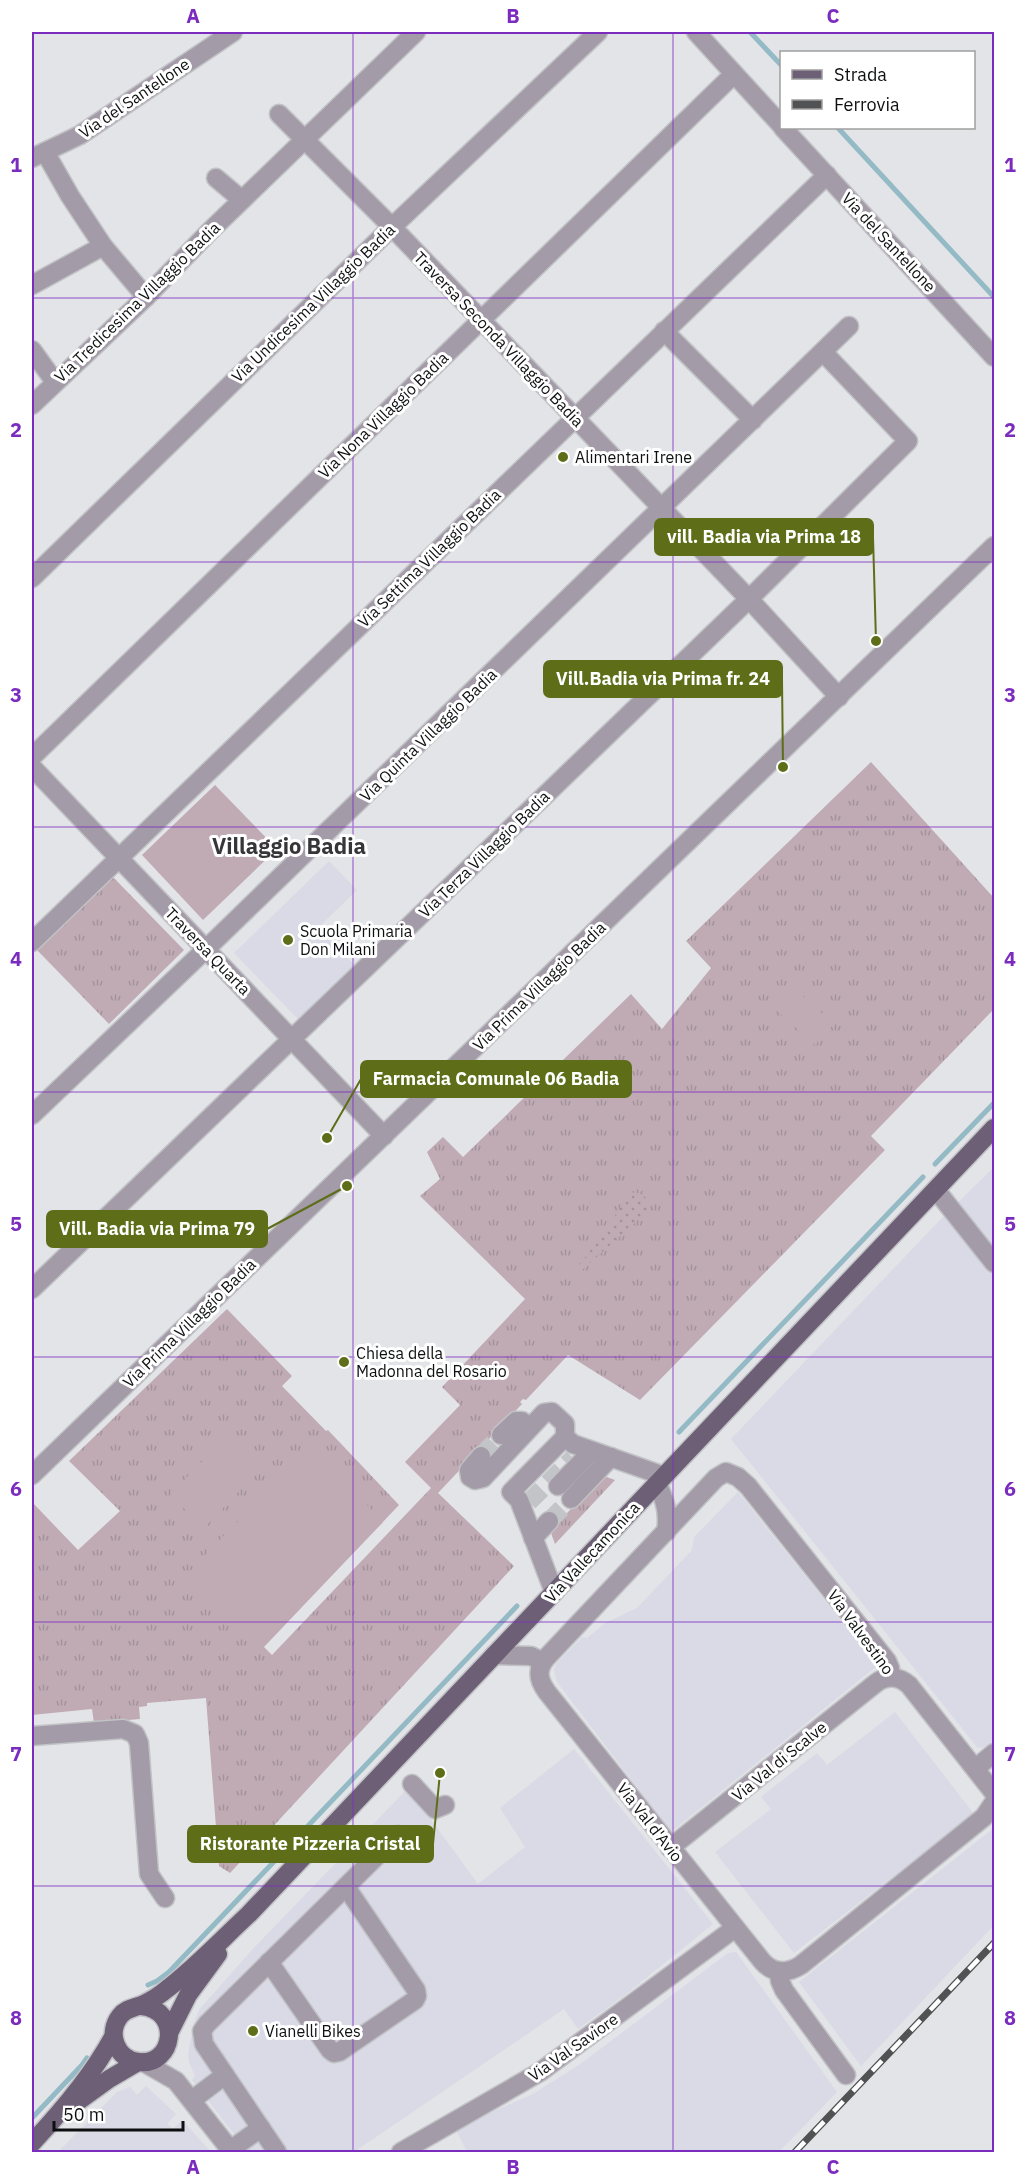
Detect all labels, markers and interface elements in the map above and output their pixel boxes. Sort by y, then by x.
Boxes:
text: A [186,2,200,29]
text: B [506,2,520,29]
text: C [826,2,840,29]
legend [780,51,975,129]
street label: Via del Santellone [75,54,193,142]
text: Strada [834,63,887,86]
text: Ferrovia [834,93,900,116]
text: 1 [10,151,22,178]
text: 1 [1004,151,1016,178]
street label: Via del Santellone [838,188,940,296]
street label: Via Tredicesima Villaggio Badia [50,217,224,386]
street label: Via Undicesima Villaggio Badia [227,219,399,386]
street label: Traversa Seconda Villaggio Badia [410,247,589,431]
street label: Via Nona Villaggio Badia [314,347,453,482]
text: 2 [10,416,22,443]
text: 2 [1004,416,1016,443]
place label: Alimentari Irene [575,447,692,467]
marker: Alimentari Irene [556,450,570,464]
street label: Via Settima Villaggio Badia [353,484,505,632]
callout: vill. Badia via Prima 18 [655,519,873,555]
text: vill. Badia via Prima 18 [667,525,861,548]
callout: Vill.Badia via Prima fr. 24 [544,661,782,697]
street label: Via Quinta Villaggio Badia [355,664,501,806]
text: Vill.Badia via Prima fr. 24 [556,667,770,690]
text: 3 [10,681,22,708]
text: 3 [1004,681,1016,708]
street label: Via Terza Villaggio Badia [414,786,554,922]
district label: Villaggio Badia [212,831,366,860]
street label: Traversa Quarta [161,903,255,999]
street label: Via Prima Villaggio Badia [468,917,610,1055]
place label: Scuola Primaria Don Milani [300,921,413,959]
marker: Scuola Primaria Don Milani [281,933,295,947]
text: 4 [10,945,22,972]
text: 4 [1004,945,1016,972]
callout: Farmacia Comunale 06 Badia [361,1061,631,1097]
text: Farmacia Comunale 06 Badia [373,1067,619,1090]
text: 5 [10,1210,22,1237]
text: 5 [1004,1210,1016,1237]
callout: Vill. Badia via Prima 79 [47,1211,267,1247]
text: Vill. Badia via Prima 79 [59,1217,255,1240]
street label: Via Prima Villaggio Badia [118,1254,260,1392]
place label: Chiesa della Madonna del Rosario [356,1343,507,1381]
marker: Chiesa della Madonna del Rosario [337,1355,351,1369]
text: 6 [10,1475,22,1502]
text: 6 [1004,1475,1016,1502]
street label: Via Vallecamonica [540,1497,644,1607]
street label: Via Valvestino [824,1586,898,1678]
street label: Via Val di Scalve [728,1717,830,1805]
text: 7 [10,1740,22,1767]
text: 7 [1004,1740,1016,1767]
street label: Via Val d'Avio [613,1778,687,1866]
callout: Ristorante Pizzeria Cristal [188,1826,433,1862]
text: Ristorante Pizzeria Cristal [200,1832,421,1855]
text: 8 [10,2004,22,2031]
text: 8 [1004,2004,1016,2031]
street label: Via Val Saviore [524,2009,622,2085]
place label: Vianelli Bikes [265,2021,361,2041]
marker: Vianelli Bikes [246,2024,260,2038]
scale bar [54,2094,183,2132]
text: 50 m [63,2103,105,2126]
text: A [186,2153,200,2180]
text: B [506,2153,520,2180]
text: C [826,2153,840,2180]

